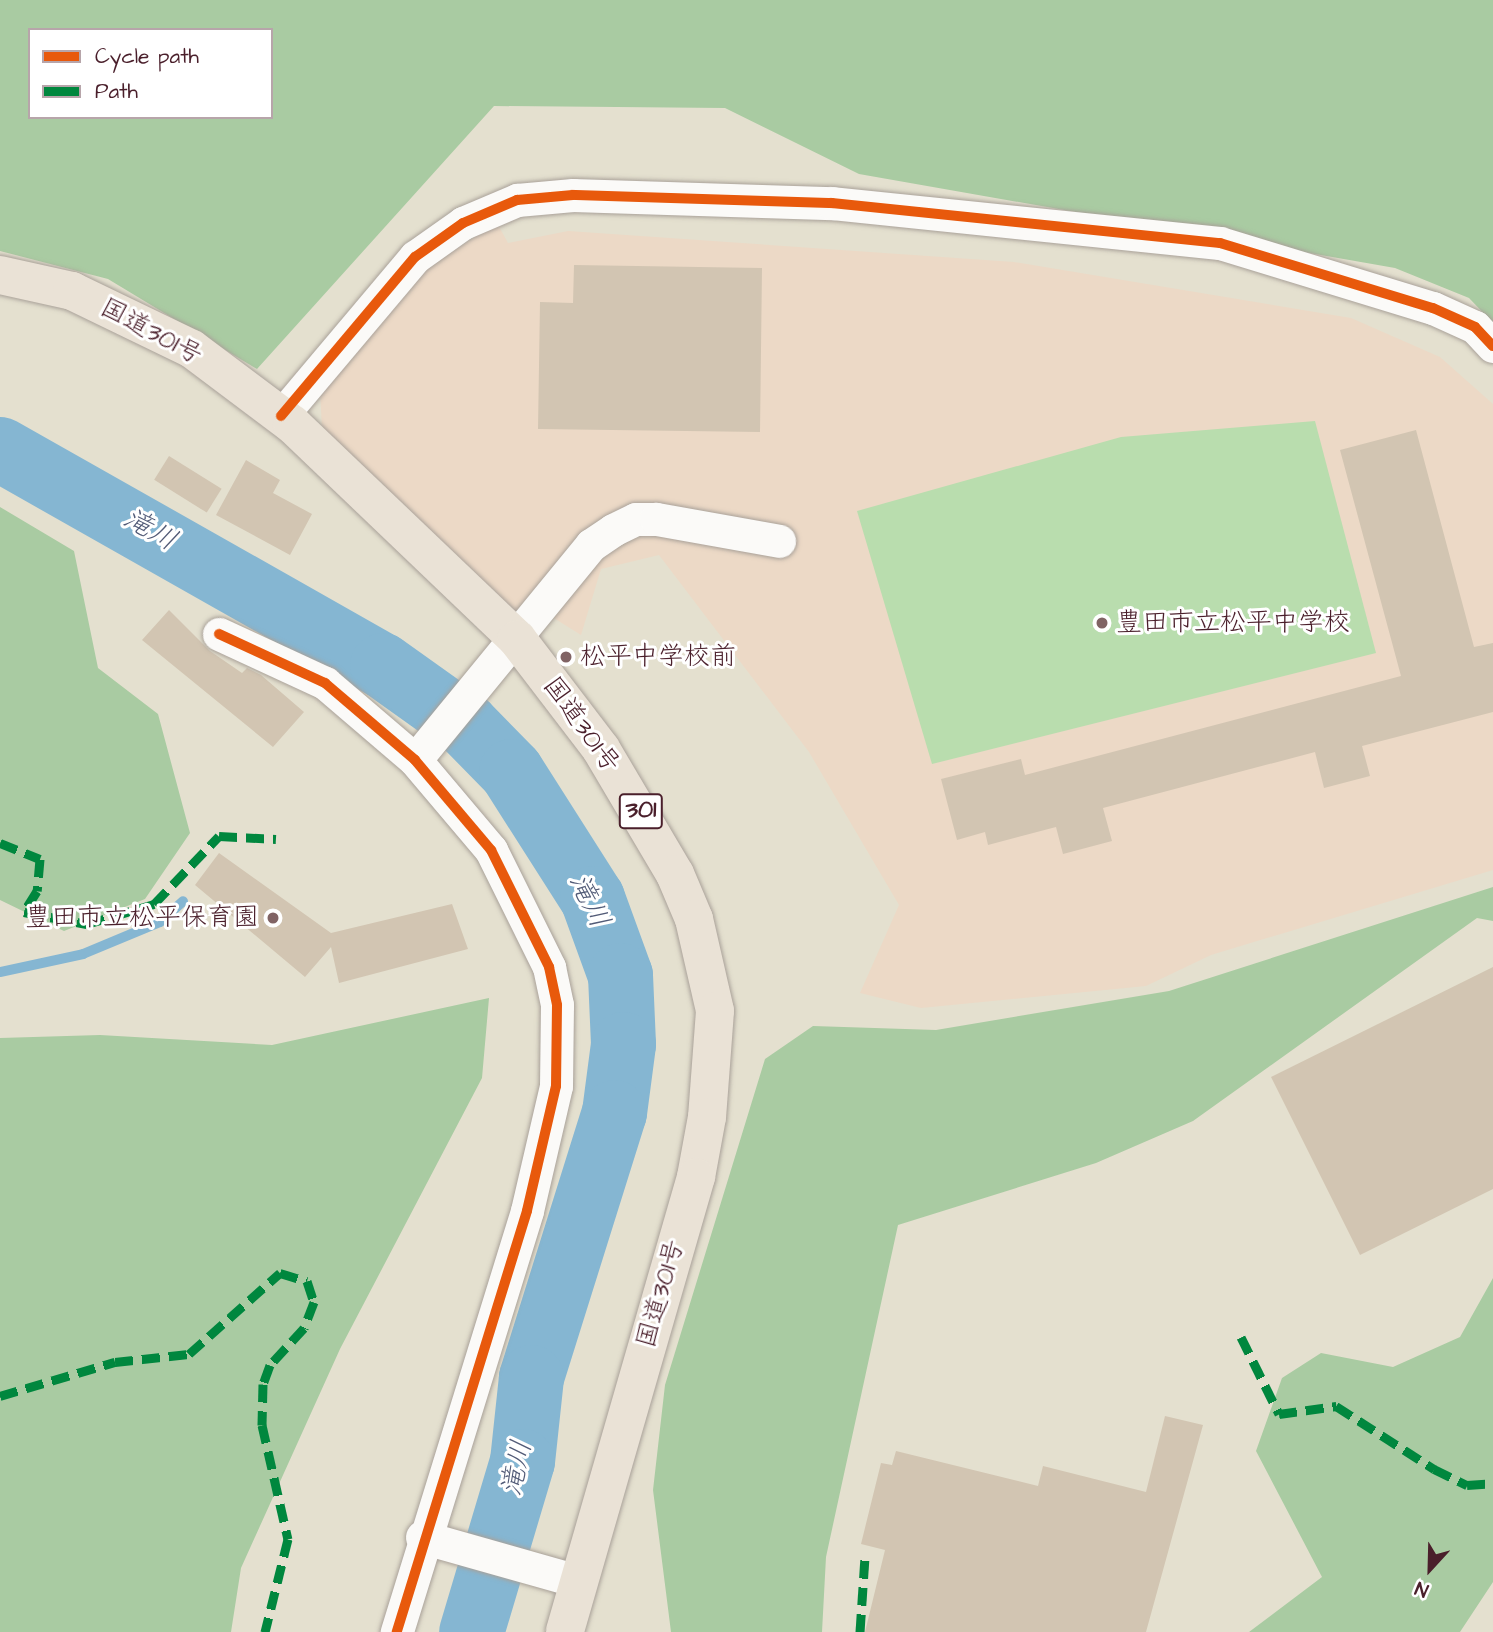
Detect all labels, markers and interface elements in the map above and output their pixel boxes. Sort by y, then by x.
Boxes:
legend [28,28,273,119]
text: Cycle path [95,42,199,71]
text: Path [95,77,138,106]
street label: 国道301号 [95,292,207,372]
water label: 滝川 [117,502,183,558]
place label: 豊田市立松平中学校 [1116,607,1350,639]
marker: 豊田市立松平中学校 [1094,615,1110,631]
place label: 松平中学校前 [580,641,736,673]
marker: 松平中学校前 [558,649,574,665]
street label: 国道301号 [536,671,626,779]
road number: 301 [618,790,664,832]
water label: 滝川 [562,868,616,934]
place label: 豊田市立松平保育園 [25,902,259,934]
marker: 豊田市立松平保育園 [265,910,281,926]
street label: 国道301号 [631,1236,691,1352]
water label: 滝川 [495,1437,539,1499]
north arrow [1395,1534,1465,1604]
text: N [1411,1574,1433,1604]

